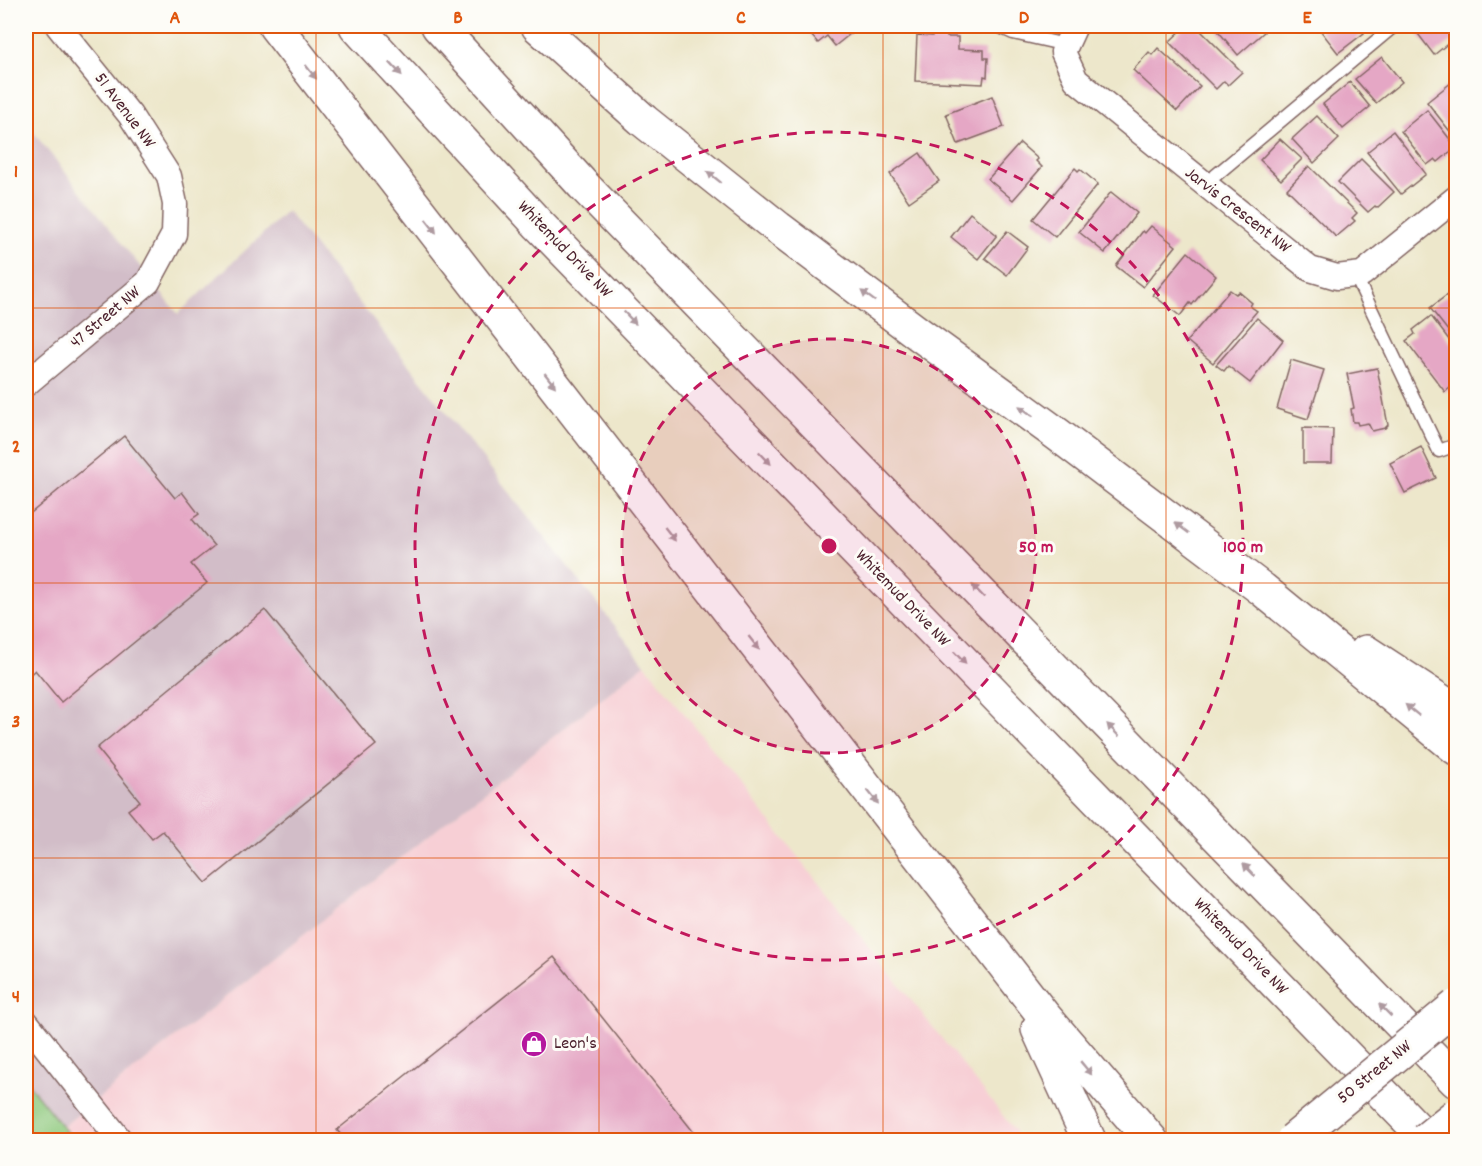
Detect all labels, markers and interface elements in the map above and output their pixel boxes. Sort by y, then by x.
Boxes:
text: A [170,5,181,33]
text: B [453,5,463,33]
text: C [736,5,746,33]
text: D [1019,5,1030,33]
text: E [1302,5,1312,33]
one-way arrow [389,61,403,76]
one-way arrow [305,64,317,79]
street label: 51 Avenue NW [87,68,161,155]
text: 1 [14,159,18,187]
street label: Jarvis Crescent NW [1179,162,1296,261]
one-way arrow [706,170,722,183]
street label: Whitemud Drive NW [511,196,618,305]
one-way arrow [424,218,437,234]
street label: 47 Street NW [65,280,147,355]
one-way arrow [861,291,876,303]
one-way arrow [622,311,636,325]
one-way arrow [544,372,557,388]
one-way arrow [1018,405,1034,417]
text: 2 [12,434,20,462]
one-way arrow [758,451,772,465]
one-way arrow [1174,522,1190,535]
one-way arrow [663,526,676,542]
centre of rings [819,536,839,556]
text: 50 m [1019,536,1053,561]
text: 100 m [1223,536,1263,561]
street label: Whitemud Drive NW [849,545,956,654]
one-way arrow [971,584,985,598]
one-way arrow [748,636,760,651]
one-way arrow [952,651,966,665]
one-way arrow [1404,704,1420,717]
text: 3 [12,709,20,737]
one-way arrow [1107,724,1121,738]
one-way arrow [867,790,879,805]
one-way arrow [1243,864,1257,878]
street label: Whitemud Drive NW [1187,893,1294,1002]
text: 4 [12,984,20,1012]
one-way arrow [1378,1003,1392,1018]
shop icon: Leon's [519,1029,549,1059]
place label: Leon's [554,1032,597,1057]
street label: 50 Street NW [1332,1035,1418,1111]
one-way arrow [1080,1061,1092,1076]

